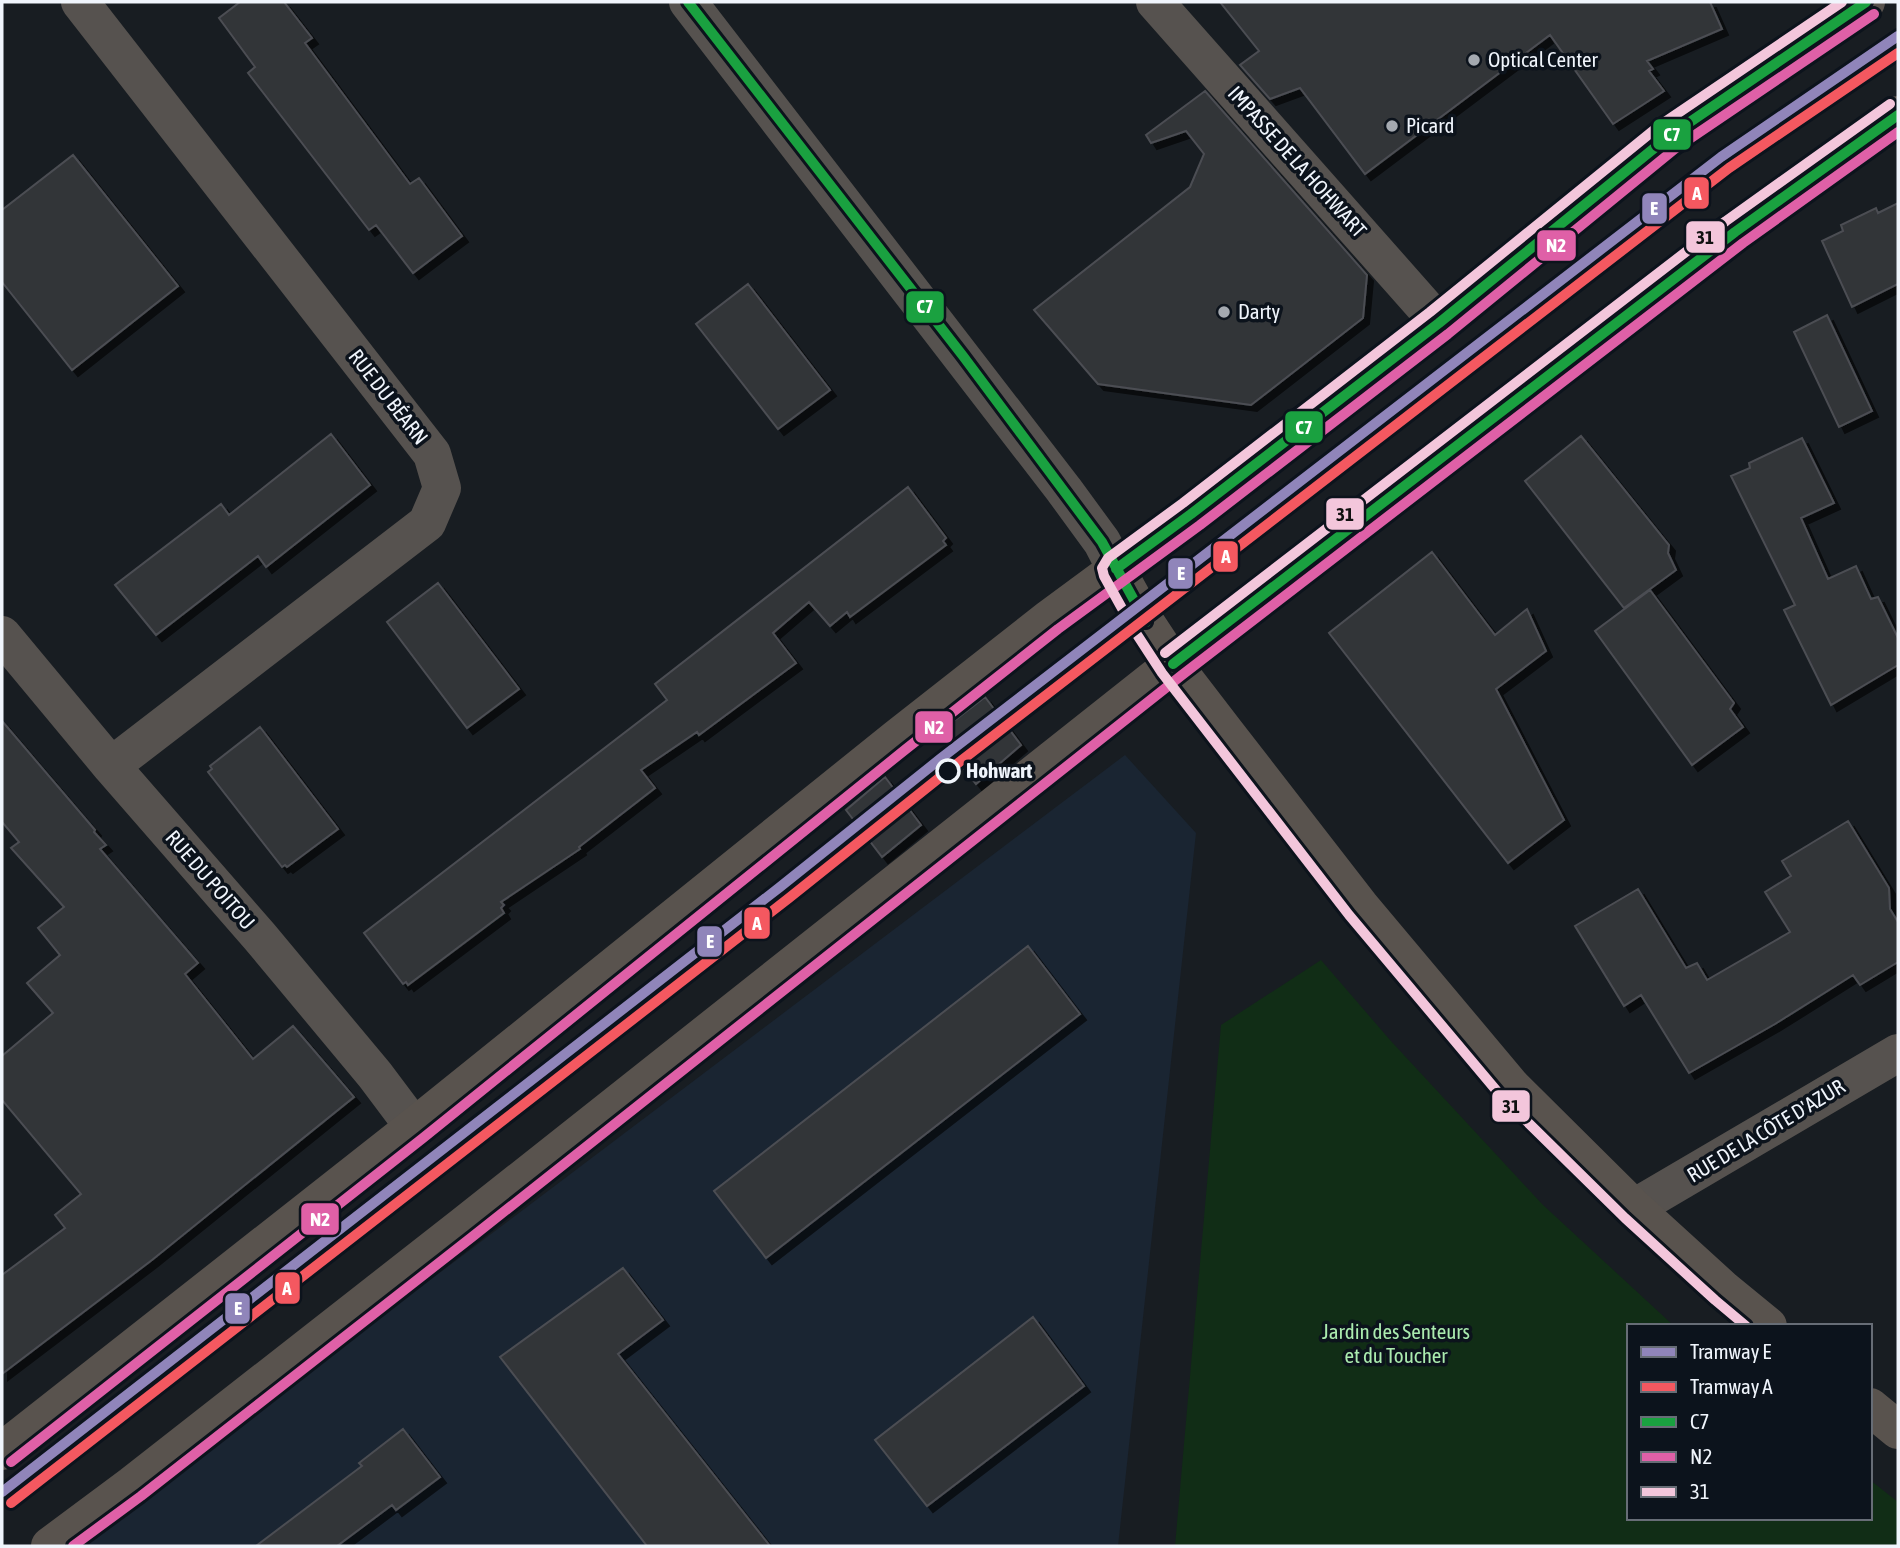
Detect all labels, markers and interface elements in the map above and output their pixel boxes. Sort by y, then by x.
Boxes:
place label: Optical Center [1488,47,1599,71]
marker: Optical Center [1466,52,1482,68]
street label: IMPASSE DE LA HOHWART [1224,81,1372,242]
place label: Picard [1406,113,1454,137]
marker: Picard [1384,118,1400,134]
line badge: C7 [1652,118,1692,151]
text: C7 [1663,123,1681,145]
line badge: A [1683,176,1710,210]
text: A [1691,182,1702,204]
line badge: E [1641,192,1668,225]
text: E [1650,197,1658,219]
line badge: 31 [1685,220,1726,254]
text: 31 [1696,226,1714,248]
line badge: N2 [1536,229,1577,262]
text: N2 [1546,234,1566,256]
line badge: C7 [905,290,945,324]
text: C7 [916,295,934,317]
place label: Darty [1238,299,1281,323]
marker: Darty [1216,304,1232,320]
street label: RUE DU BÉARN [344,344,433,449]
line badge: C7 [1284,410,1324,444]
text: C7 [1295,416,1313,438]
line badge: 31 [1325,497,1365,531]
text: 31 [1336,503,1354,525]
line badge: A [1212,540,1239,573]
text: A [1220,545,1231,567]
line badge: E [1167,557,1194,590]
text: E [1177,562,1185,584]
line badge: N2 [914,710,954,744]
text: N2 [924,716,944,738]
place label: Hohwart [966,758,1032,782]
marker: Hohwart [936,759,960,783]
street label: RUE DU POITOU [161,825,260,934]
line badge: A [743,906,771,940]
text: A [751,912,762,934]
line badge: E [696,925,723,958]
text: E [706,930,714,952]
street label: RUE DE LA CÔTE D'AZUR [1682,1073,1849,1187]
line badge: 31 [1491,1089,1531,1123]
text: 31 [1502,1095,1520,1117]
line badge: N2 [300,1202,340,1236]
text: N2 [310,1208,330,1230]
line badge: A [274,1271,301,1305]
text: A [281,1277,292,1299]
line badge: E [224,1292,251,1325]
text: E [234,1297,242,1319]
park label: Jardin des Senteurs et du Toucher [1322,1319,1470,1367]
legend [1627,1324,1872,1520]
text: Tramway E [1690,1339,1771,1363]
text: Tramway A [1690,1374,1773,1398]
text: C7 [1690,1409,1709,1433]
text: N2 [1690,1444,1712,1468]
text: 31 [1690,1479,1710,1503]

